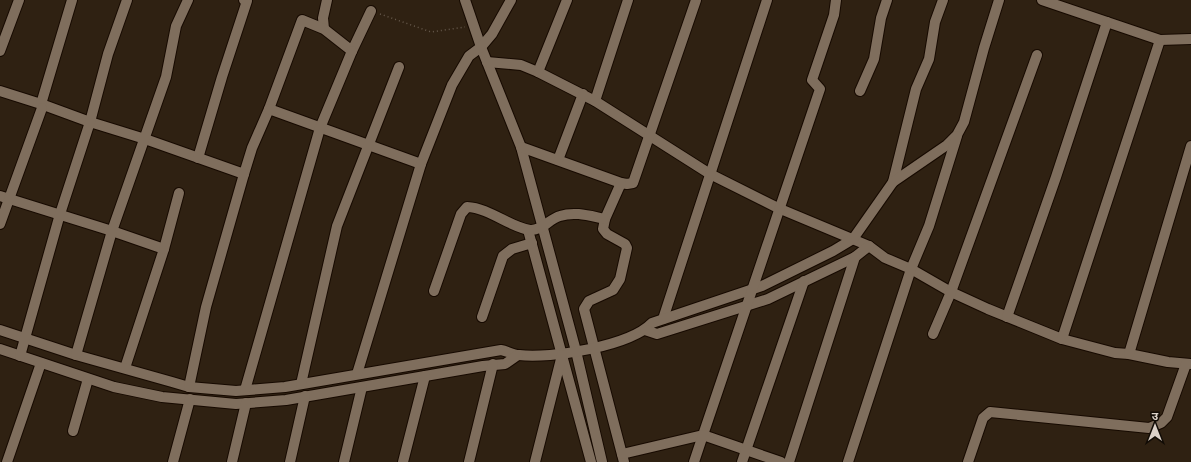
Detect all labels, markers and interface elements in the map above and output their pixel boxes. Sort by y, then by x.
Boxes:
north arrow [1135,406,1175,446]
text: उ [1152,410,1159,423]

